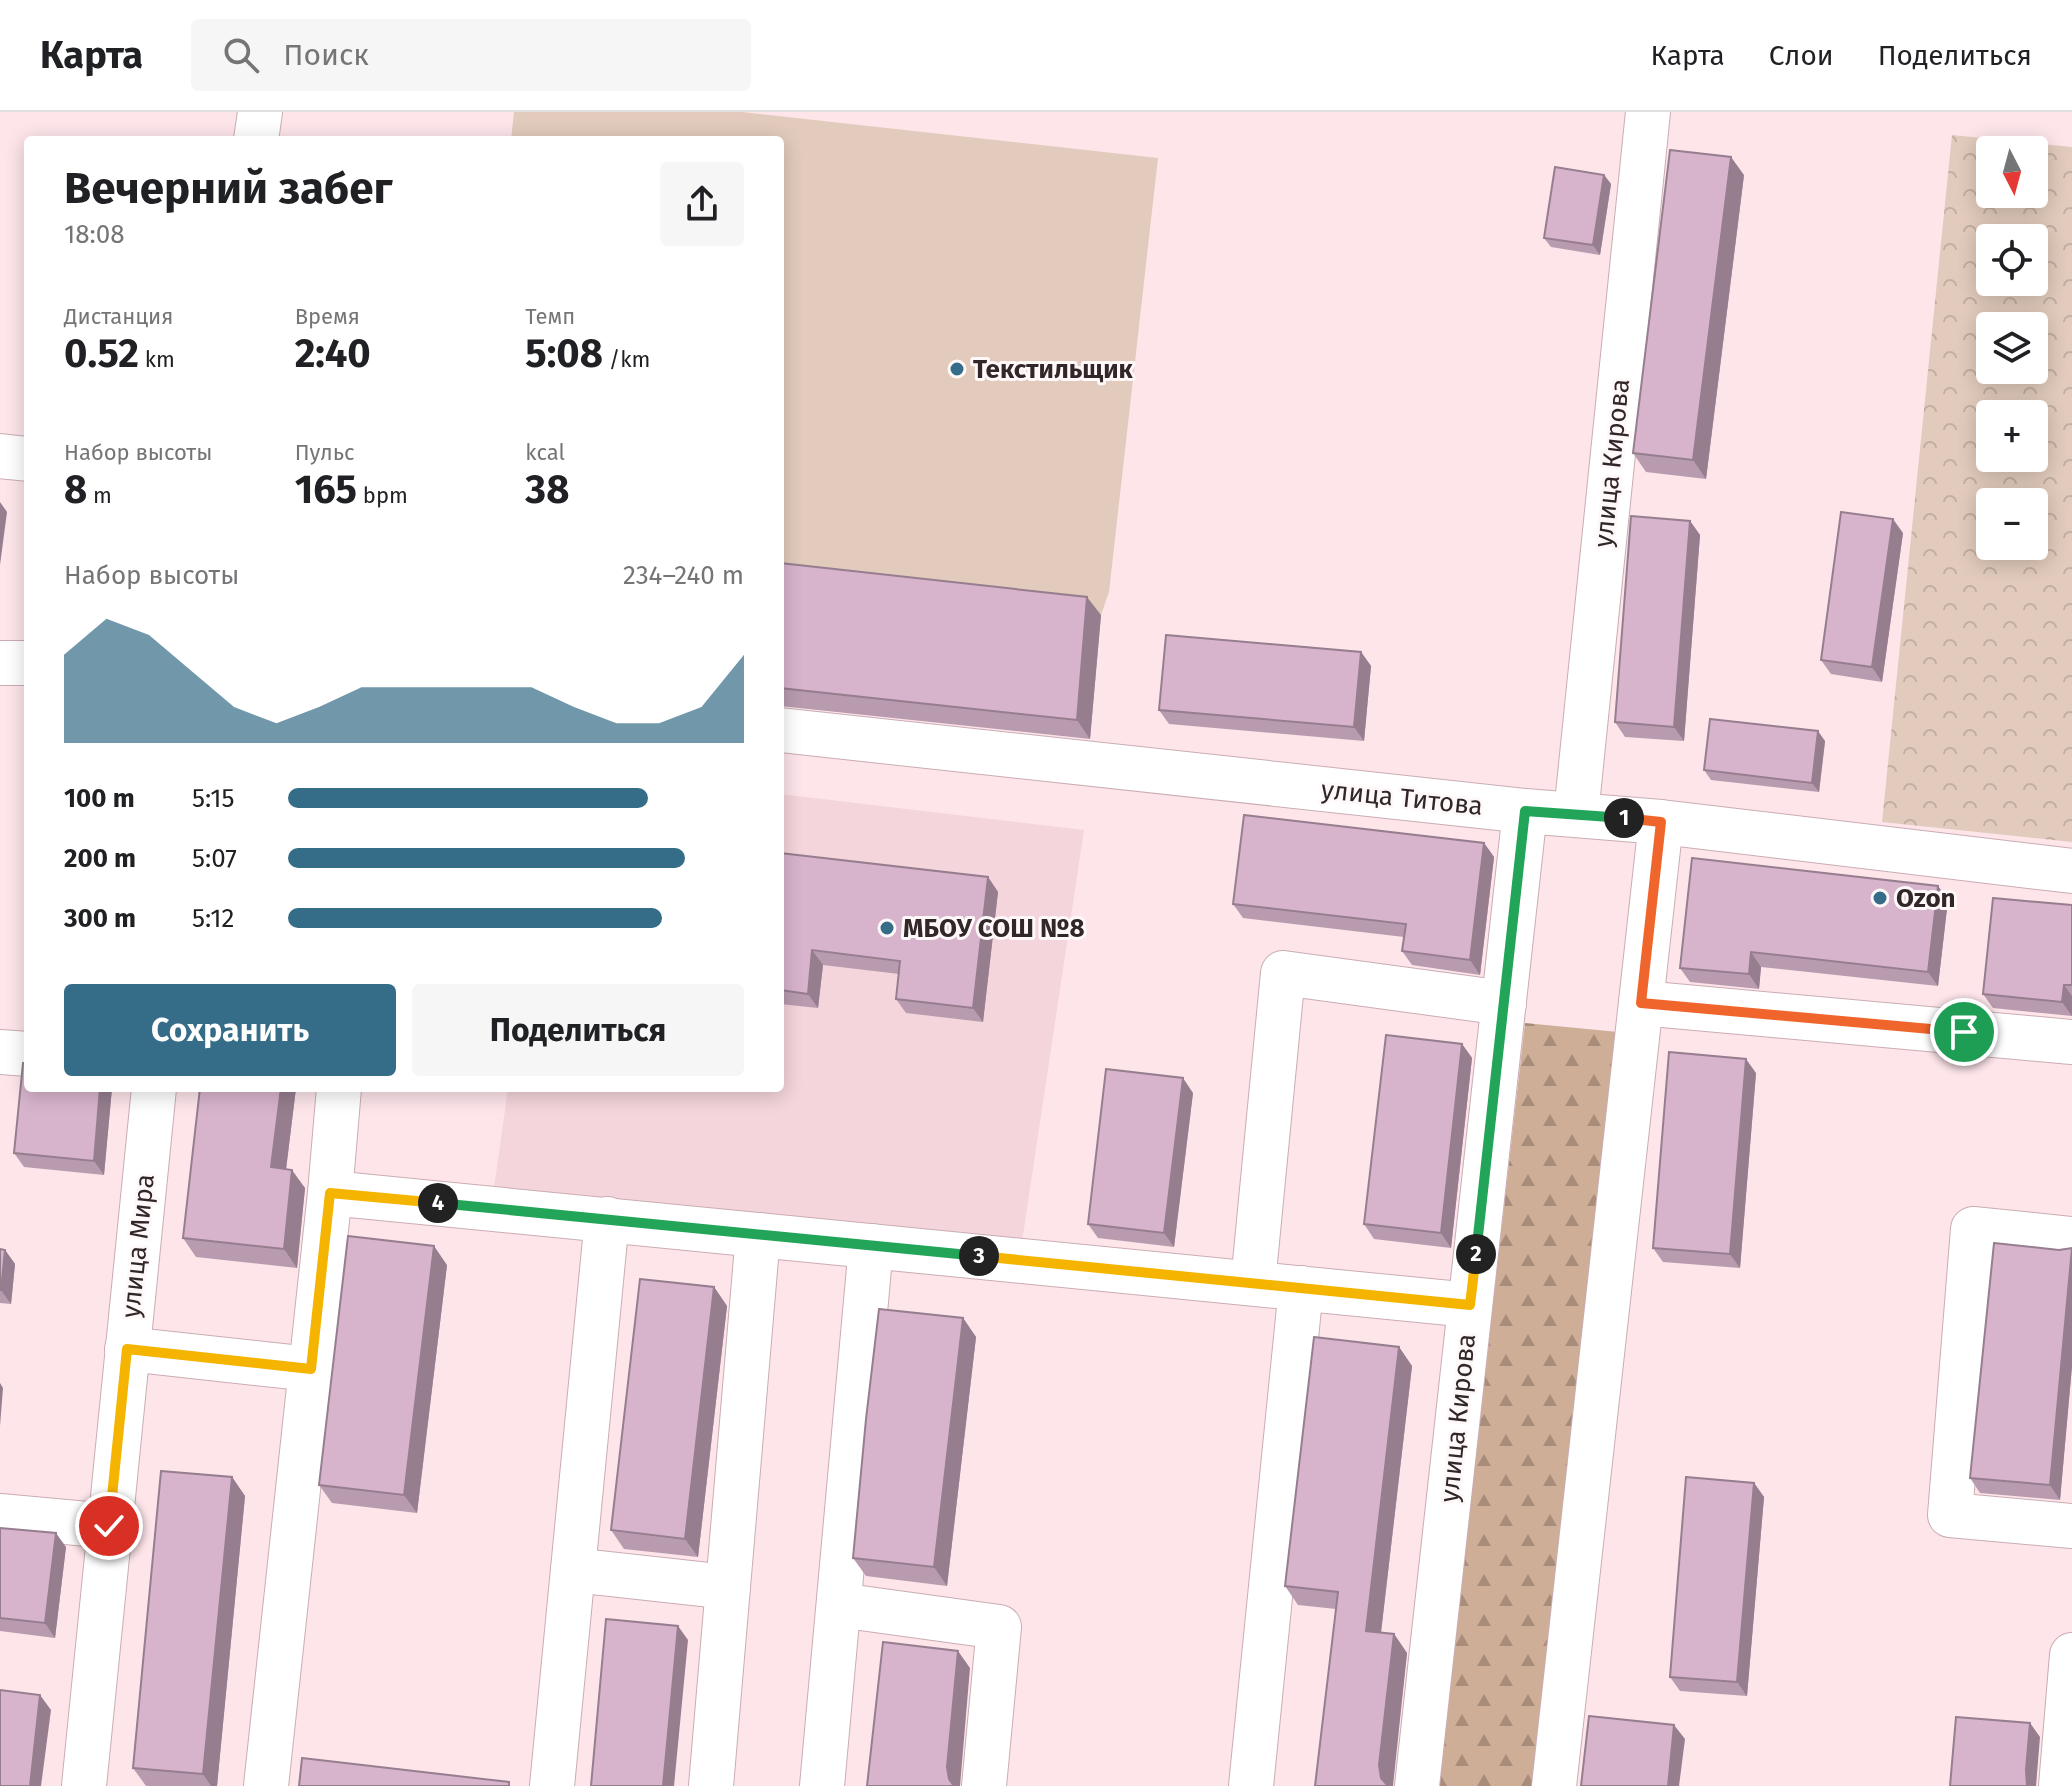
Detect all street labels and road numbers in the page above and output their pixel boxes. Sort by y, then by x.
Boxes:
street label: улица Кирова [1588,377,1636,549]
street label: улица Титова [1320,774,1484,822]
street label: улица Мира [115,1173,161,1319]
street label: улица Кирова [1434,1332,1482,1504]

